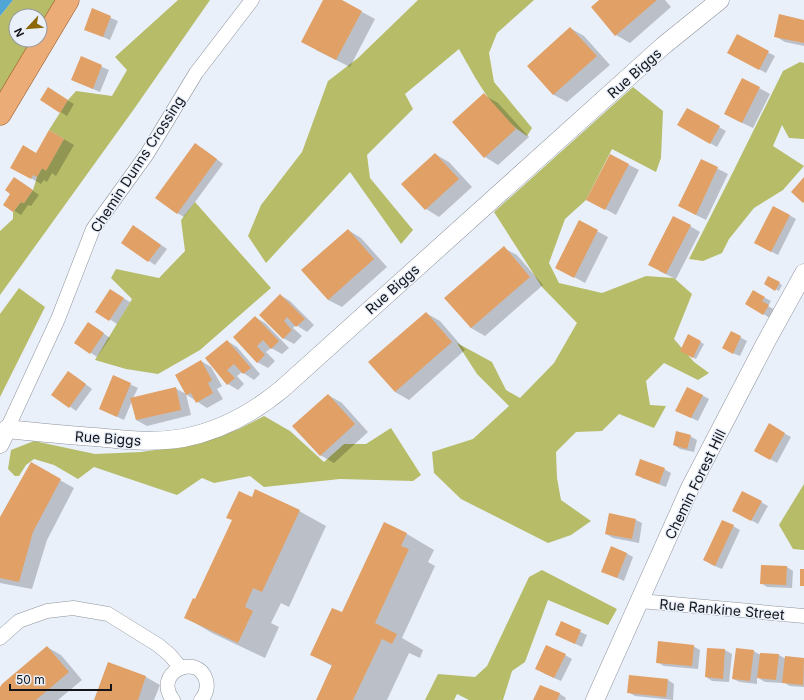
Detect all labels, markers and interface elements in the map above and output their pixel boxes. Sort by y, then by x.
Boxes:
north arrow [8,8,48,48]
text: N [11,26,27,39]
street label: Rue Biggs [604,44,664,102]
street label: Chemin Dunns Crossing [86,92,188,236]
street label: Rue Biggs [362,260,422,318]
street label: Chemin Forest Hill [661,426,729,542]
street label: Rue Biggs [74,427,142,449]
street label: Rue Rankine Street [659,595,786,623]
scale bar [10,666,111,692]
text: 50 m [16,672,45,687]

